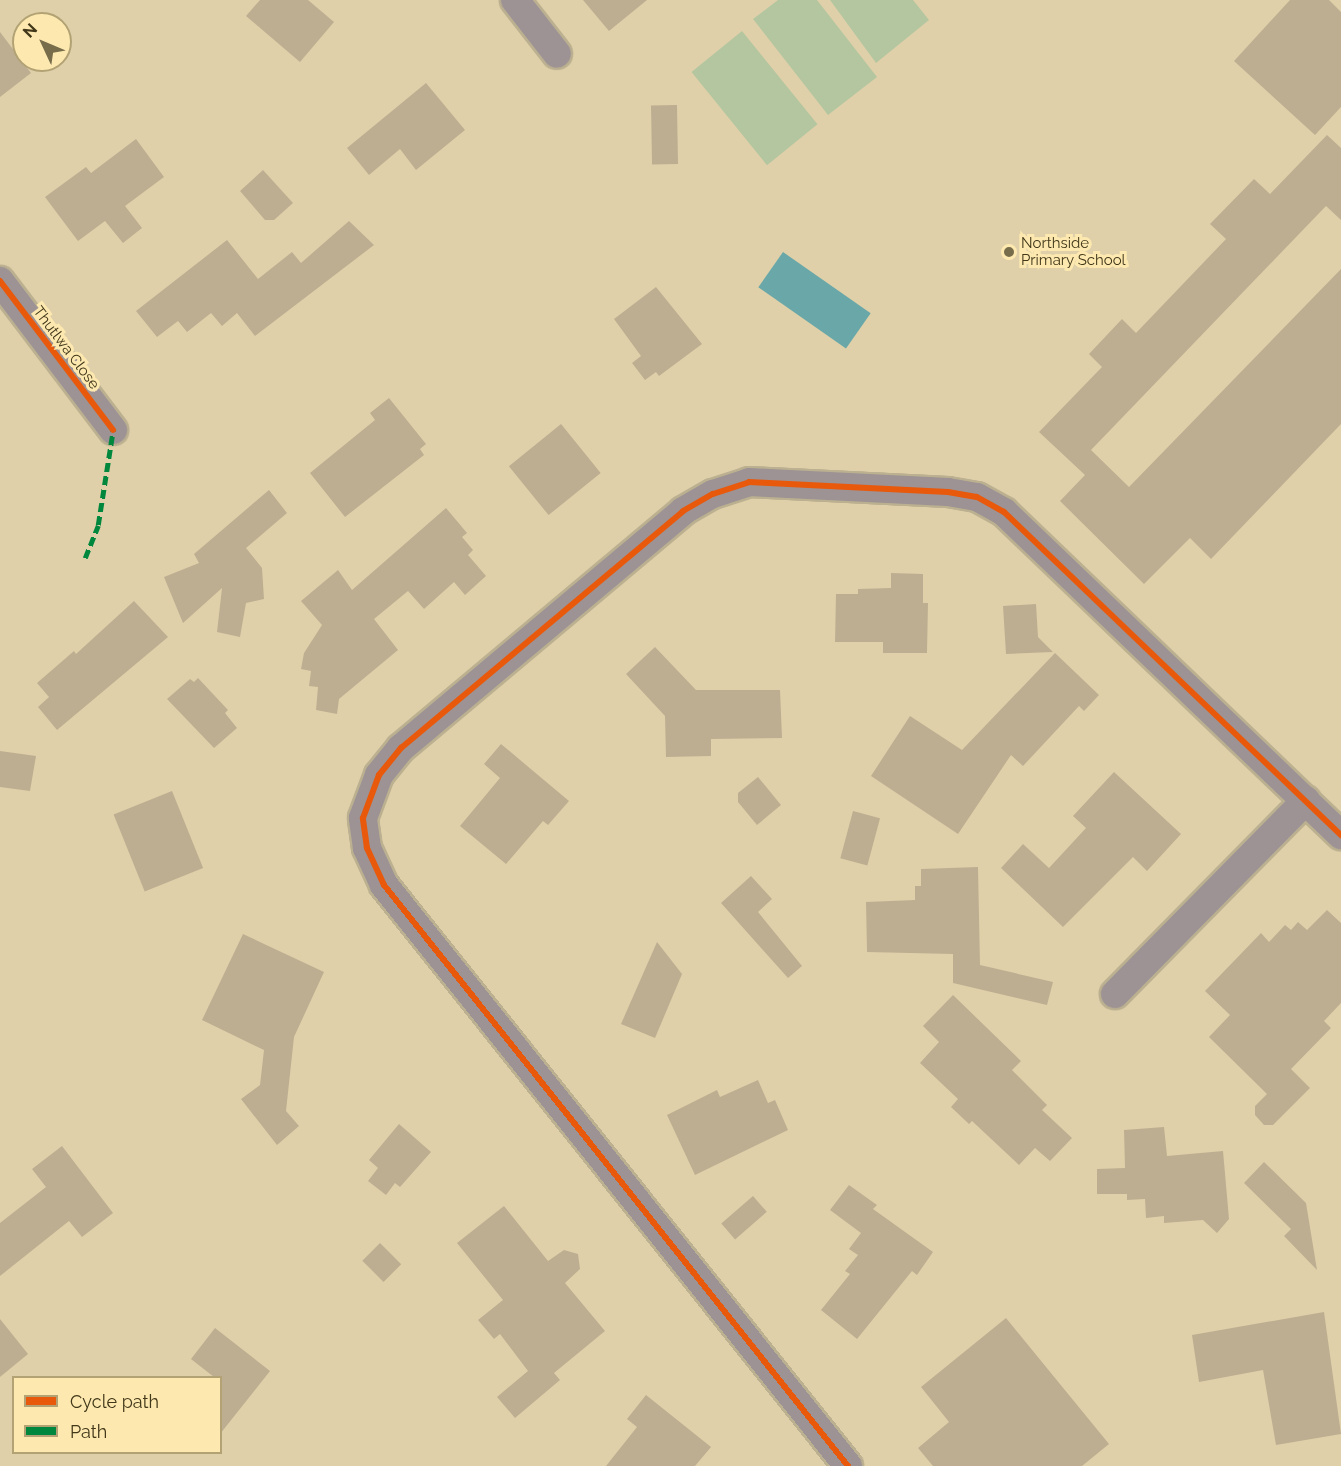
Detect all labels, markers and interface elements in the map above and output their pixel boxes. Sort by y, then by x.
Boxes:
north arrow [12,12,72,72]
text: N [19,20,41,42]
place label: Northside Primary School [1021,234,1126,269]
marker: Northside Primary School [1002,245,1016,259]
street label: Thutlwa Close [29,303,103,393]
legend [12,1376,222,1454]
text: Cycle path [70,1391,159,1412]
text: Path [70,1421,107,1442]

